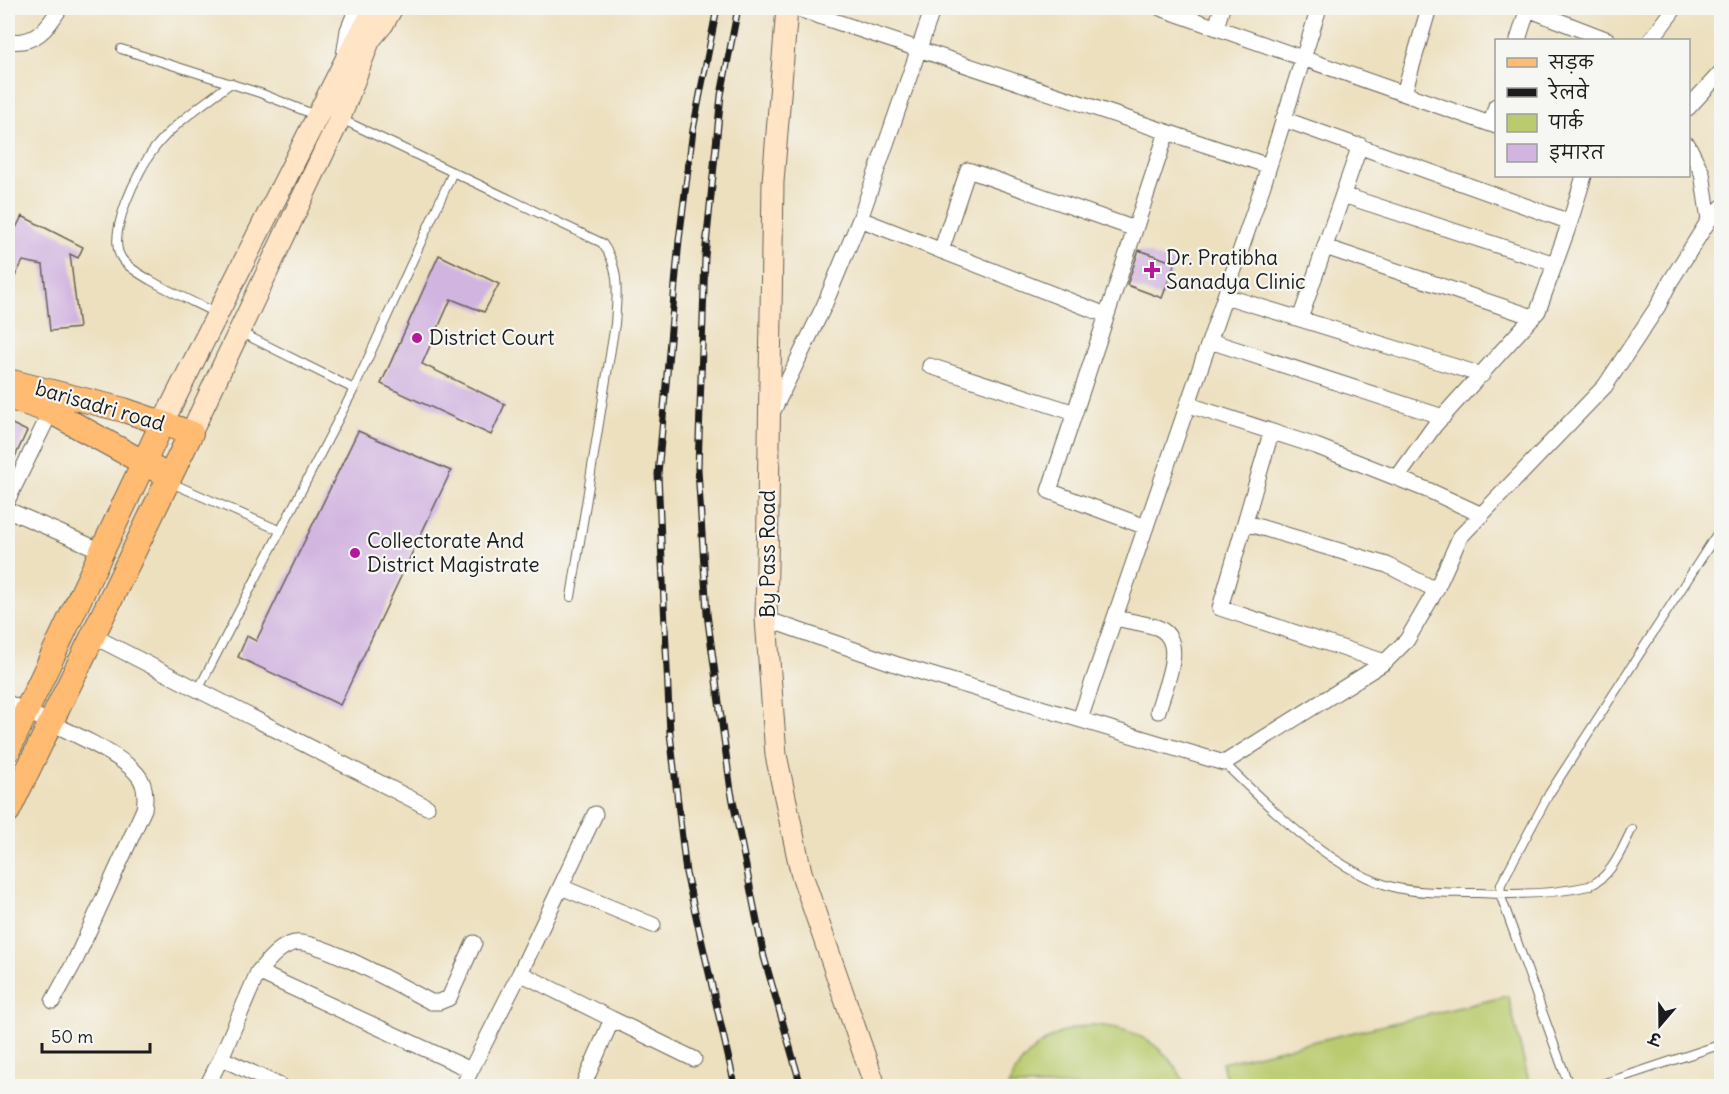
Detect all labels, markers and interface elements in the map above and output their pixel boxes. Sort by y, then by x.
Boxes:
legend [1495,39,1690,177]
text: सड़क [1548,51,1594,74]
text: रेलवे [1547,77,1590,104]
text: पार्क [1548,109,1584,134]
text: इमारत [1549,141,1605,164]
place label: Dr. Pratibha Sanadya Clinic [1166,244,1306,295]
marker: Dr. Pratibha Sanadya Clinic [1143,261,1161,279]
place label: District Court [429,324,555,351]
marker: District Court [410,331,424,345]
street label: barisadri road [32,374,168,437]
street label: By Pass Road [754,490,781,618]
place label: Collectorate And District Magistrate [367,527,540,578]
marker: Collectorate And District Magistrate [348,546,362,560]
north arrow [1630,995,1690,1055]
scale bar [42,1016,150,1054]
text: 50 m [51,1025,93,1048]
text: उ [1645,1027,1665,1051]

